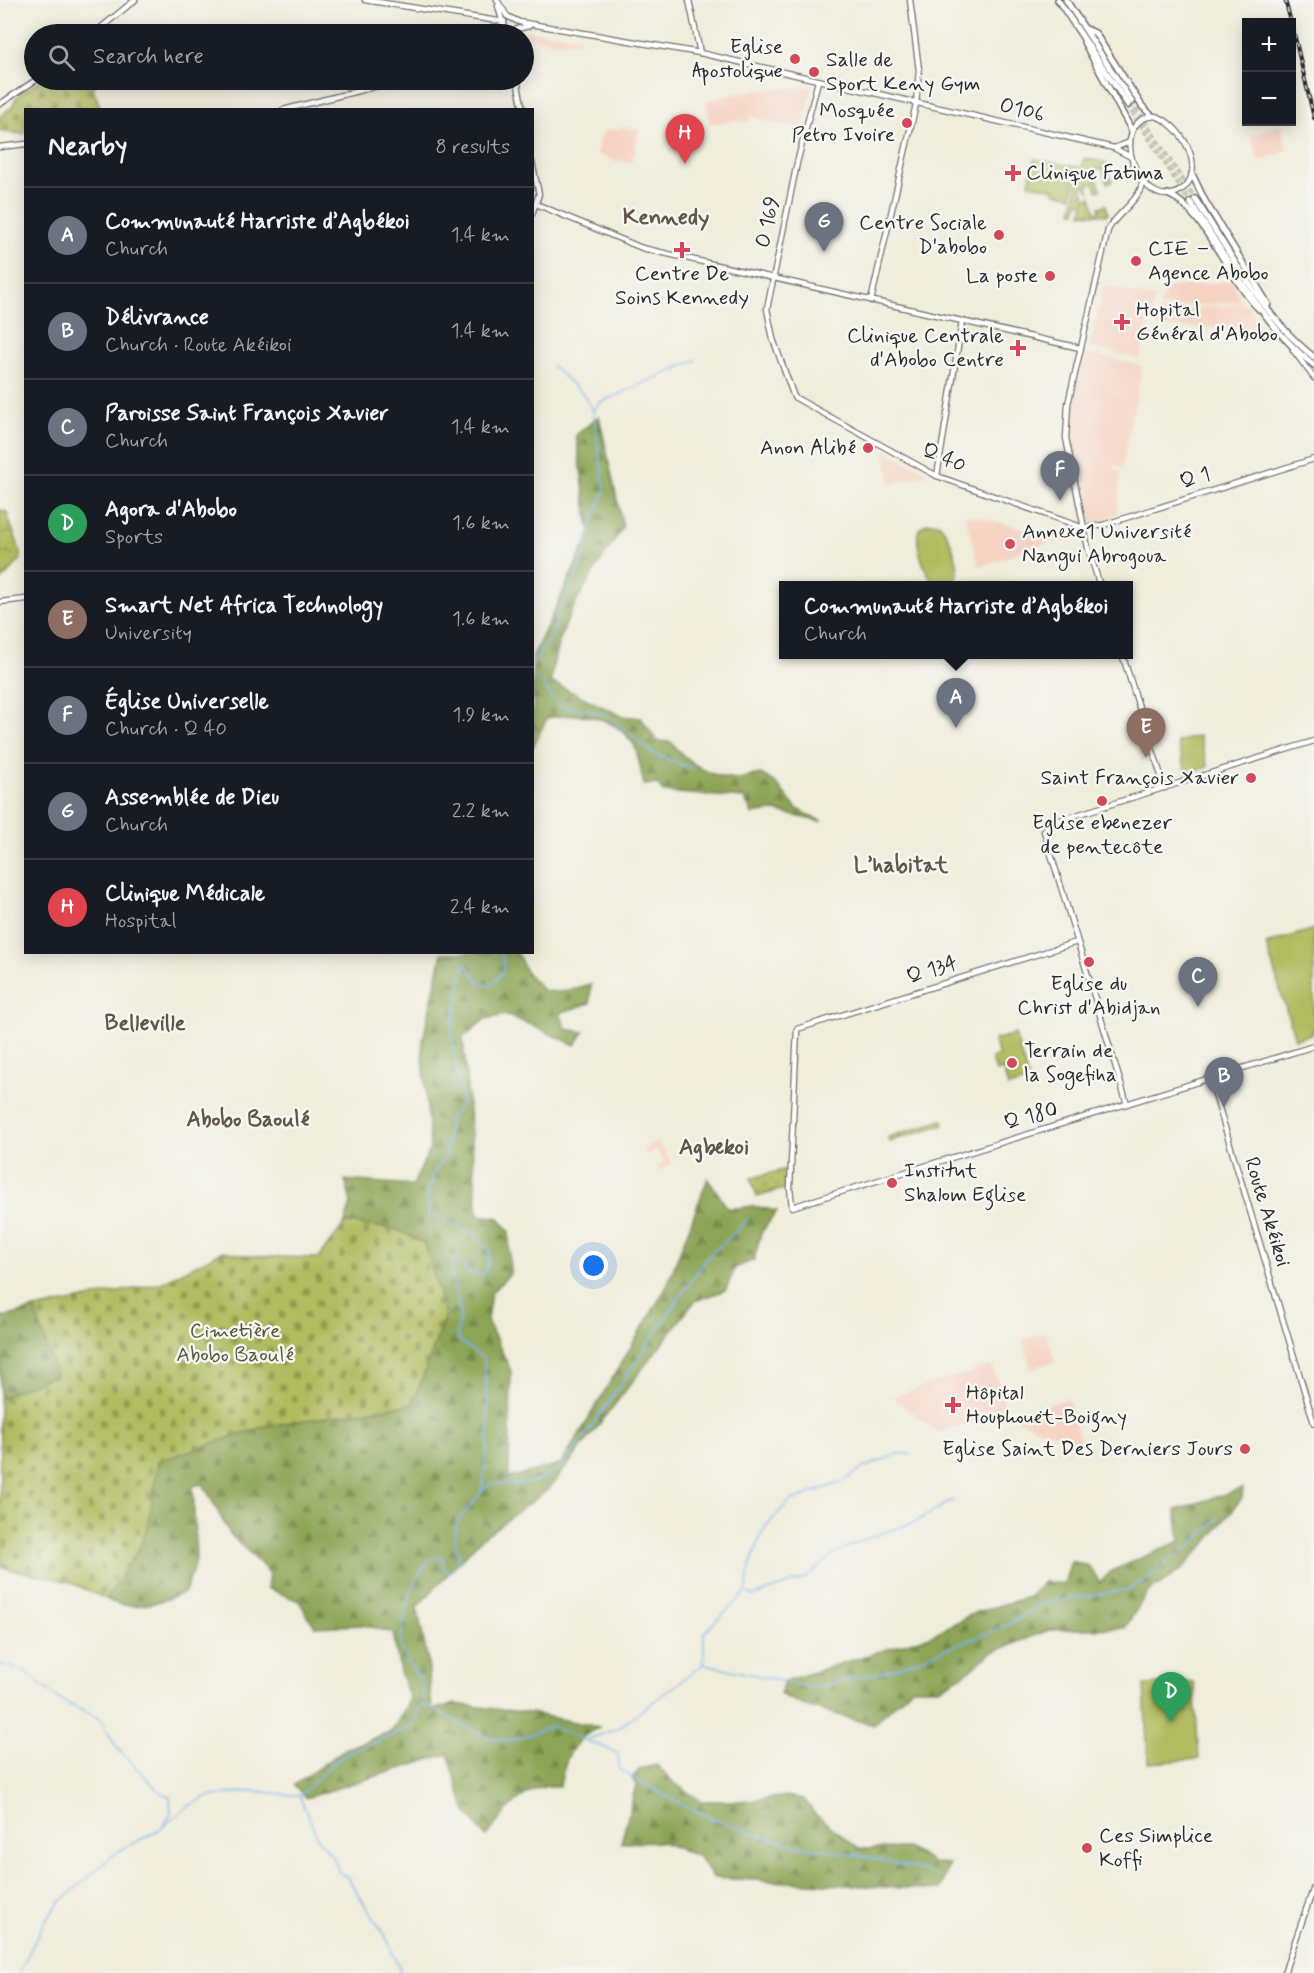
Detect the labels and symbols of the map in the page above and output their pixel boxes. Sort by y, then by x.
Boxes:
place label: Eglise Apostolique [692,33,783,86]
place label: Salle de Sport Keny Gym [826,46,981,98]
marker: Eglise Apostolique [788,52,802,66]
marker: Salle de Sport Keny Gym [807,65,821,79]
street label: O106 [997,91,1047,129]
place label: Mosquée Petro Ivoire [792,97,895,149]
pin: H [666,114,704,164]
marker: Mosquée Petro Ivoire [900,116,914,130]
place label: Clinique Fatima [1026,159,1164,187]
marker: Clinique Fatima [1004,164,1022,182]
street label: O 169 [749,194,787,250]
pin: G [804,202,844,252]
district label: Kennedy [623,204,709,232]
place label: Centre Sociale D'abobo [859,209,987,261]
marker: Centre Sociale D'abobo [992,228,1006,242]
place label: CIE – Agence Abobo [1148,235,1269,287]
marker: Centre De Soins Kennedy [673,241,691,259]
marker: CIE – Agence Abobo [1129,254,1143,268]
place label: Centre De Soins Kennedy [615,260,749,312]
place label: La poste [966,262,1038,290]
marker: La poste [1043,269,1057,283]
place label: Hopital Général d'Abobo [1136,296,1278,348]
marker: Hopital Général d'Abobo [1113,313,1131,331]
place label: Clinique Centrale d'Abobo Centre [847,322,1004,374]
marker: Clinique Centrale d'Abobo Centre [1009,339,1027,357]
place label: Anon Alibé [760,434,856,462]
street label: Q 40 [918,436,970,480]
marker: Anon Alibé [861,441,875,455]
pin: F [1040,452,1080,501]
street label: Q 1 [1176,460,1214,496]
place label: Annexe1 Université Nangui Abrogoua [1022,518,1191,571]
marker: Annexe1 Université Nangui Abrogoua [1003,537,1017,551]
pin: A [936,678,976,728]
pin: E [1126,708,1166,758]
place label: Saint François Xavier [1040,764,1239,792]
marker: Saint François Xavier [1244,771,1258,785]
marker: Eglise ebenezer de pentecôte [1095,794,1109,808]
place label: Eglise ebenezer de pentecôte [1032,809,1172,861]
district label: L’habitat [854,852,949,880]
street label: Q 134 [903,949,961,991]
marker: Eglise du Christ d'Abidjan [1082,955,1096,969]
pin: C [1178,958,1218,1007]
place label: Eglise du Christ d'Abidjan [1017,970,1161,1022]
district label: Belleville [105,1010,186,1038]
place label: Terrain de la Sogefiha [1024,1037,1117,1090]
marker: Terrain de la Sogefiha [1005,1056,1019,1070]
pin: B [1204,1058,1244,1107]
street label: Q 180 [1001,1095,1061,1137]
district label: Abobo Baoulé [186,1106,310,1134]
district label: Agbekoi [679,1134,749,1163]
street label: Route Akéikoi [1237,1154,1297,1270]
place label: Institut Shalom Eglise [904,1157,1026,1211]
marker: Institut Shalom Eglise [885,1176,899,1190]
your location [579,1251,608,1280]
park label: Cimetière Abobo Baoulé [176,1317,294,1369]
place label: Hôpital Houphouët-Boigny [966,1379,1127,1433]
marker: Hôpital Houphouët-Boigny [944,1396,962,1414]
place label: Eglise Saint Des Derniers Jours [942,1435,1233,1463]
marker: Eglise Saint Des Derniers Jours [1238,1442,1252,1456]
pin: D [1152,1672,1190,1722]
place label: Ces Simplice Koffi [1099,1822,1213,1874]
marker: Ces Simplice Koffi [1080,1841,1094,1855]

